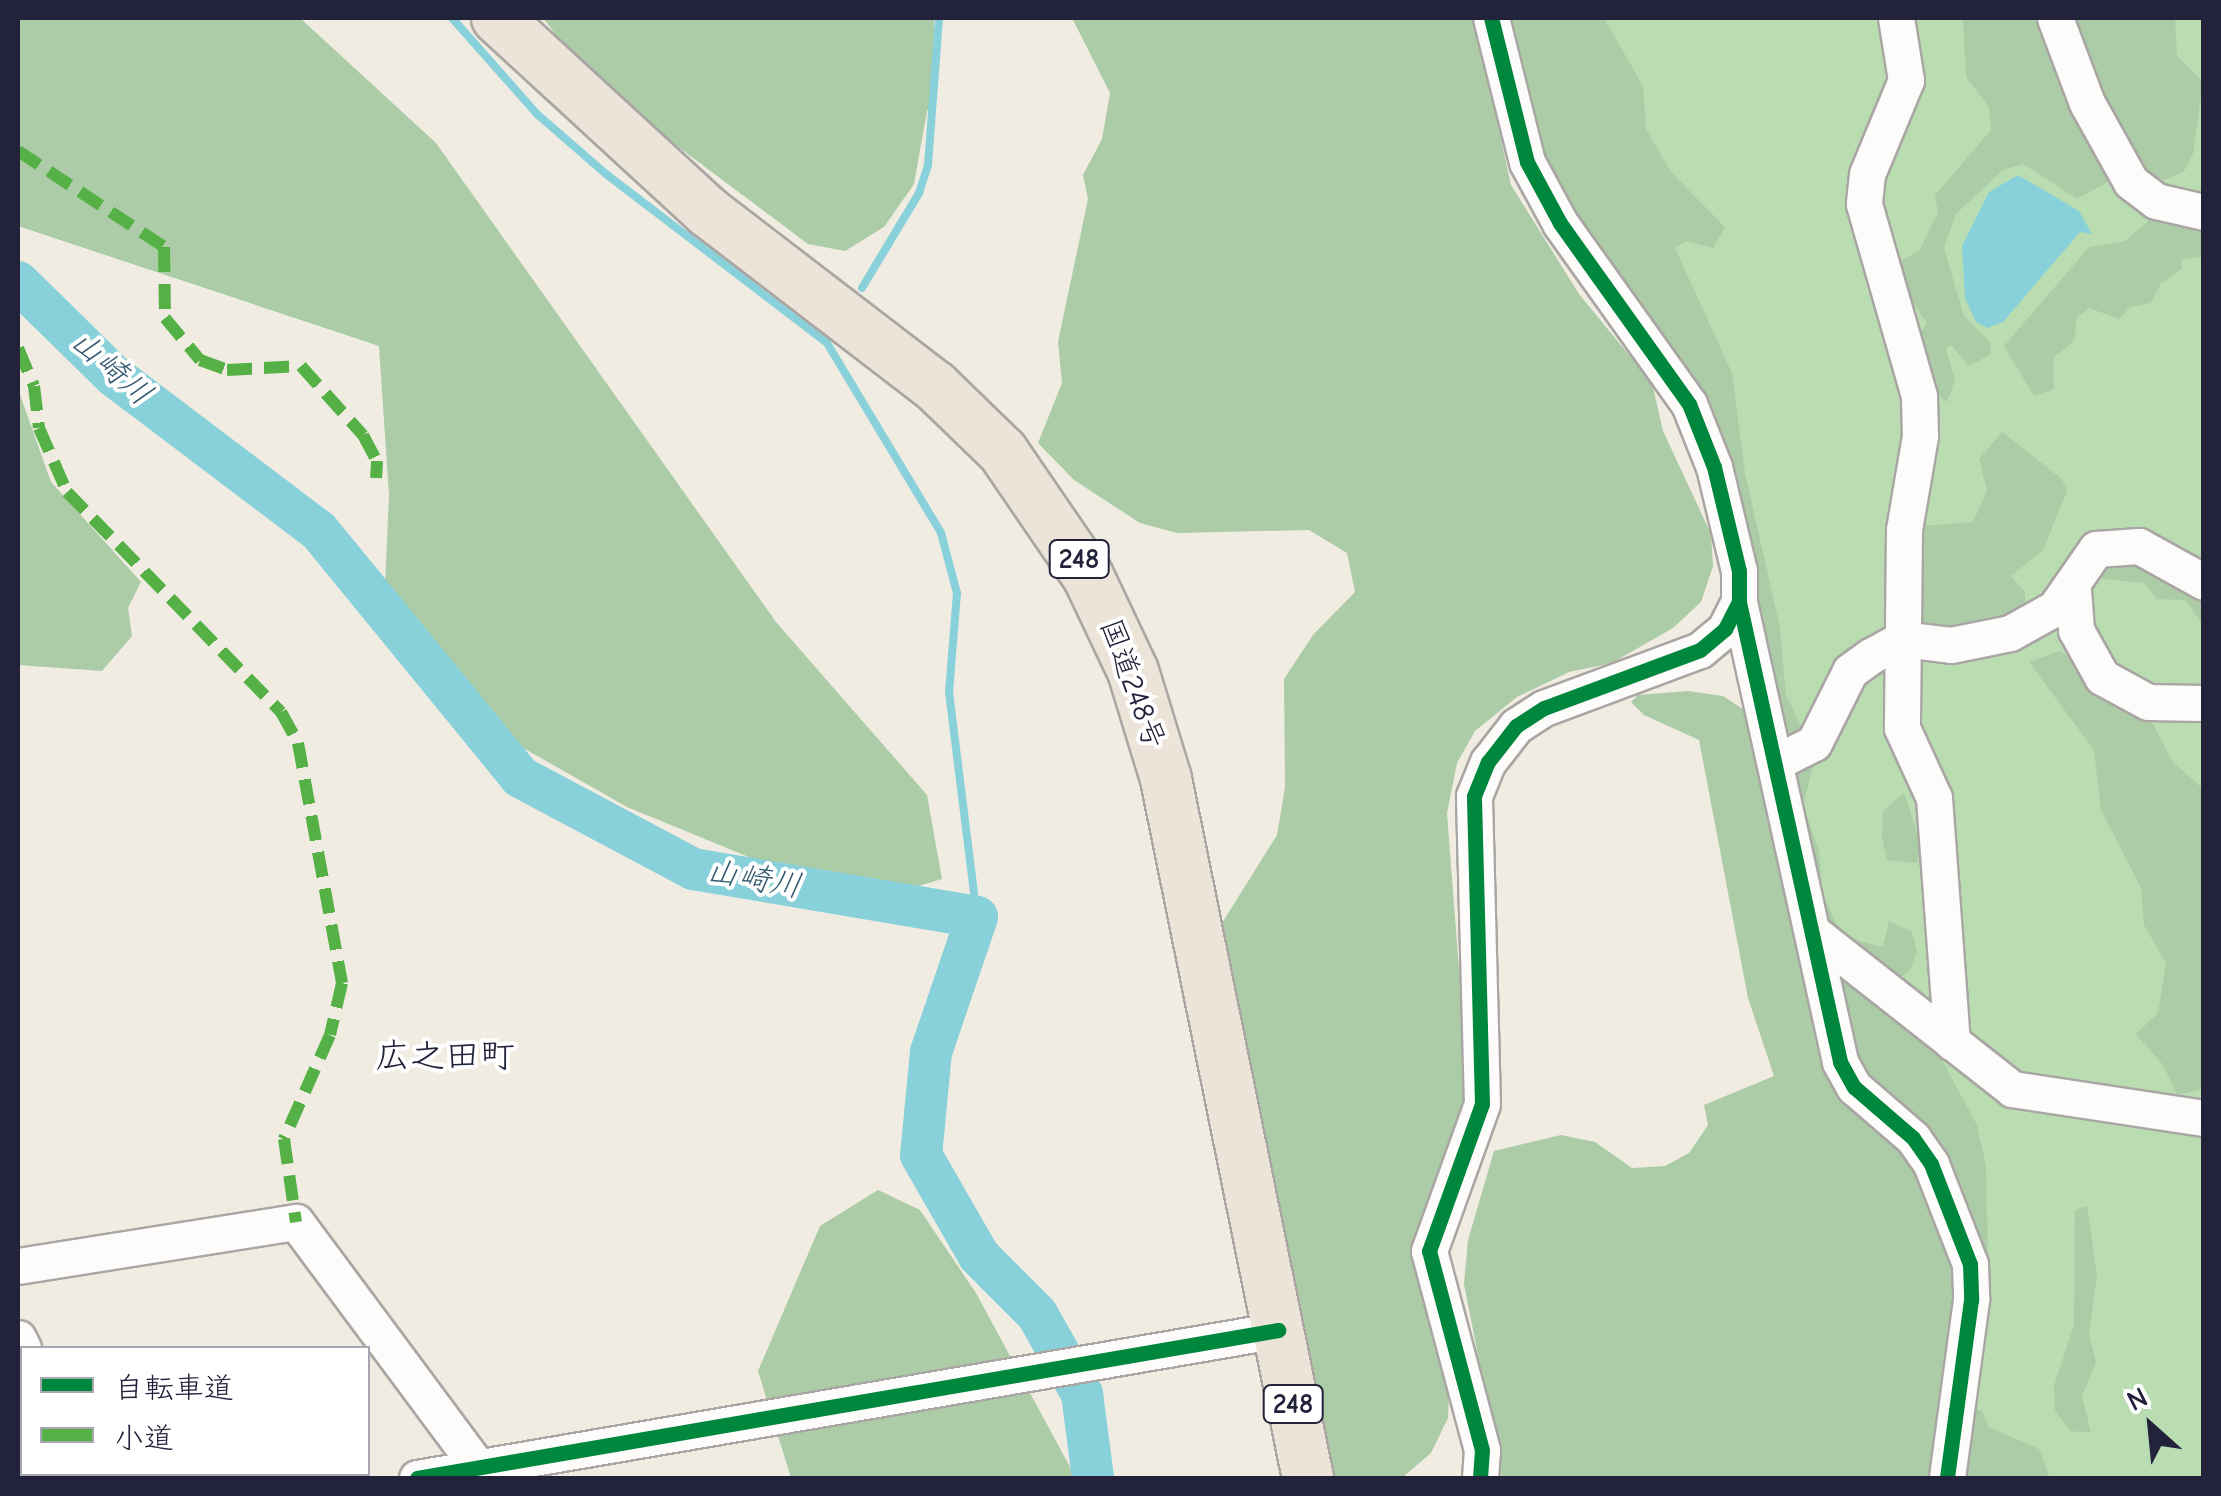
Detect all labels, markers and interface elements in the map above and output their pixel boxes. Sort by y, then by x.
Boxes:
water label: 山崎川 [62,322,160,414]
road number: 248 [1046,536,1112,582]
street label: 国道248号 [1092,614,1172,754]
water label: 山崎川 [703,852,805,906]
district label: 広之田町 [375,1035,515,1077]
legend [20,1346,370,1476]
text: 自転車道 [114,1371,234,1406]
north arrow [2101,1376,2201,1476]
road number: 248 [1260,1381,1326,1427]
text: N [2122,1381,2153,1418]
text: 小道 [114,1421,174,1456]

